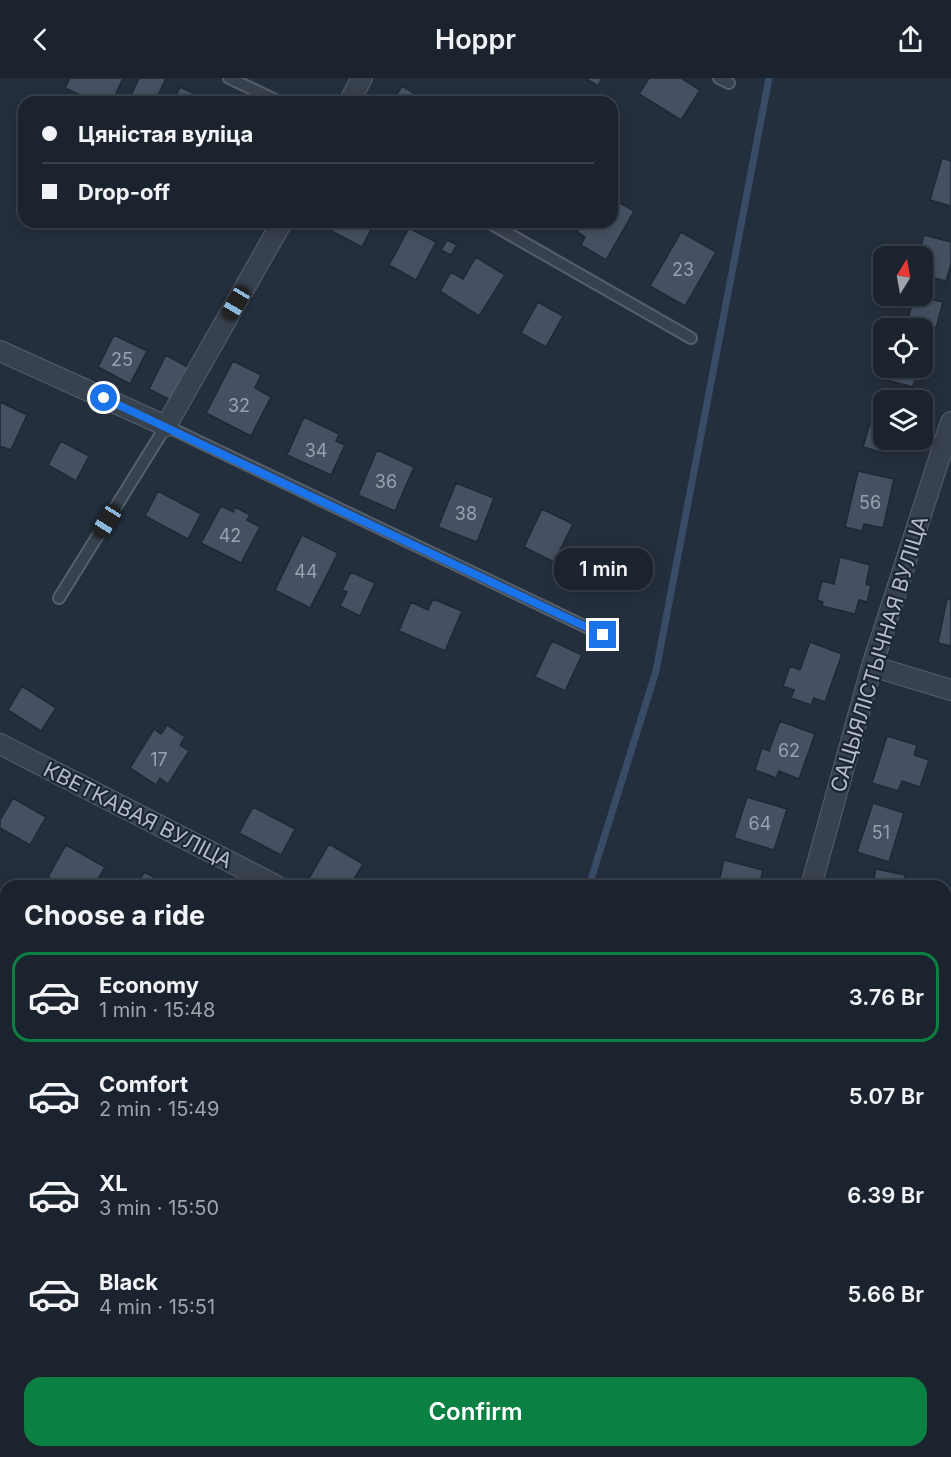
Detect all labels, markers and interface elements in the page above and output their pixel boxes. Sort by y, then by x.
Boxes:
icon: back [24,23,57,56]
text: Hoppr [435,23,516,56]
icon: share [894,23,927,56]
text: Цяністая вуліца [78,121,253,147]
text: Drop-off [78,179,170,205]
north arrow [873,246,933,306]
map controls [873,246,933,450]
house number: 23 [672,259,694,280]
car [219,283,253,323]
button: locate [873,318,933,378]
house number: 25 [111,349,133,370]
route start [90,384,117,411]
button: layers [873,390,933,450]
house number: 32 [228,395,250,416]
house number: 34 [305,440,327,461]
house number: 36 [375,471,397,492]
house number: 56 [859,492,881,513]
car [90,501,124,541]
house number: 38 [455,503,477,524]
street label: САЦЫЯЛІСТЫЧНАЯ ВУЛІЦА [825,513,933,795]
house number: 42 [219,525,241,546]
callout: 1 min [554,548,652,590]
text: 1 min [579,557,628,581]
house number: 44 [294,561,318,582]
route end [589,621,616,648]
house number: 62 [778,740,800,761]
house number: 17 [150,749,168,770]
street label: КВЕТКАВАЯ ВУЛІЦА [40,757,236,873]
house number: 64 [749,813,771,834]
house number: 51 [872,822,890,843]
text: Choose a ride [24,899,205,932]
icon: car [27,970,81,1024]
text: Economy [99,972,199,998]
text: 3.76 Br [849,984,924,1010]
text: 1 min · 15:48 [99,998,215,1022]
icon: car [27,1069,81,1123]
text: Comfort [99,1071,188,1097]
text: 5.07 Br [849,1083,924,1109]
text: 2 min · 15:49 [99,1097,219,1121]
icon: car [27,1168,81,1222]
text: XL [99,1170,128,1196]
text: 6.39 Br [847,1182,924,1208]
text: 3 min · 15:50 [99,1196,219,1220]
icon: car [27,1267,81,1321]
text: Black [99,1269,158,1295]
text: 5.66 Br [847,1281,924,1307]
text: 4 min · 15:51 [99,1295,215,1319]
button: Confirm [24,1377,927,1446]

